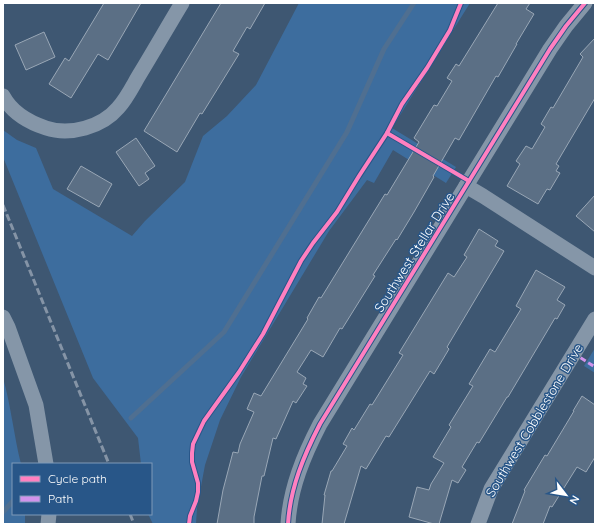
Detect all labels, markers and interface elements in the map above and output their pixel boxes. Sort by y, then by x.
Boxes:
street label: Southwest Stellar Drive [371,189,457,315]
street label: Southwest Cobblestone Drive [482,341,586,499]
legend [12,463,152,515]
text: Cycle path [48,471,107,486]
north arrow [546,475,586,515]
text: Path [48,491,73,506]
text: N [566,493,583,507]

